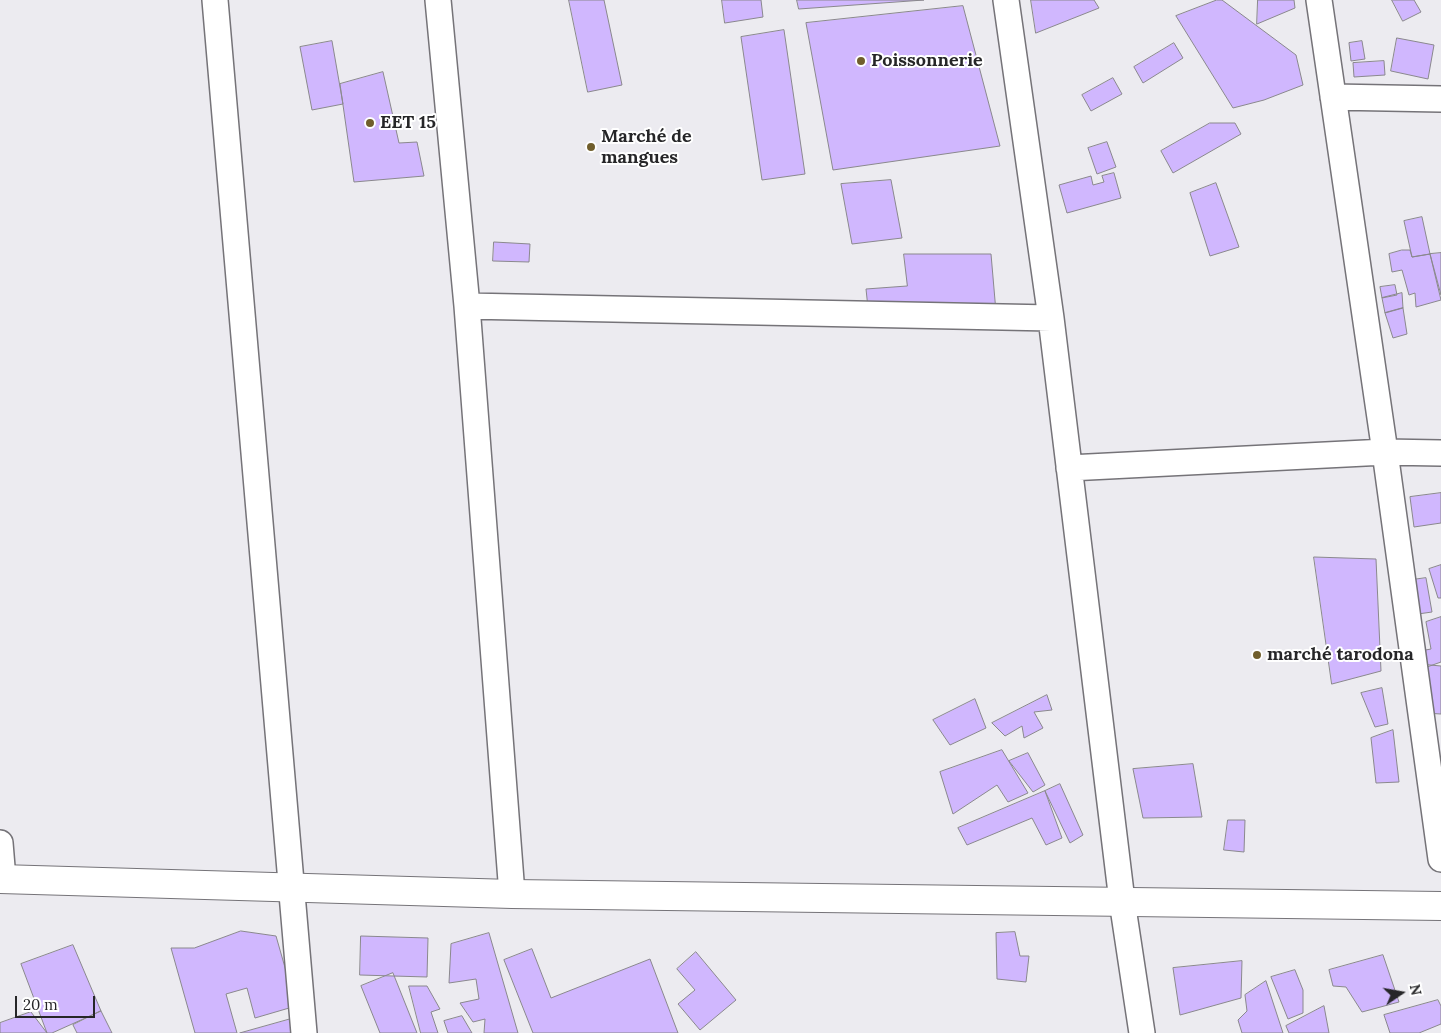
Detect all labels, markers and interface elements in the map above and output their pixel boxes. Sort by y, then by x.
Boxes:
place label: Poissonnerie [871,50,983,72]
marker: Poissonnerie [855,55,867,67]
place label: EET 15 [380,112,436,134]
marker: EET 15 [364,117,376,129]
place label: Marché de mangues [601,126,692,168]
marker: Marché de mangues [585,141,597,153]
place label: marché tarodona [1267,644,1414,666]
marker: marché tarodona [1251,649,1263,661]
north arrow [1376,968,1426,1018]
text: N [1406,983,1426,997]
scale bar [18,986,98,1018]
text: 20 m [23,995,58,1014]

